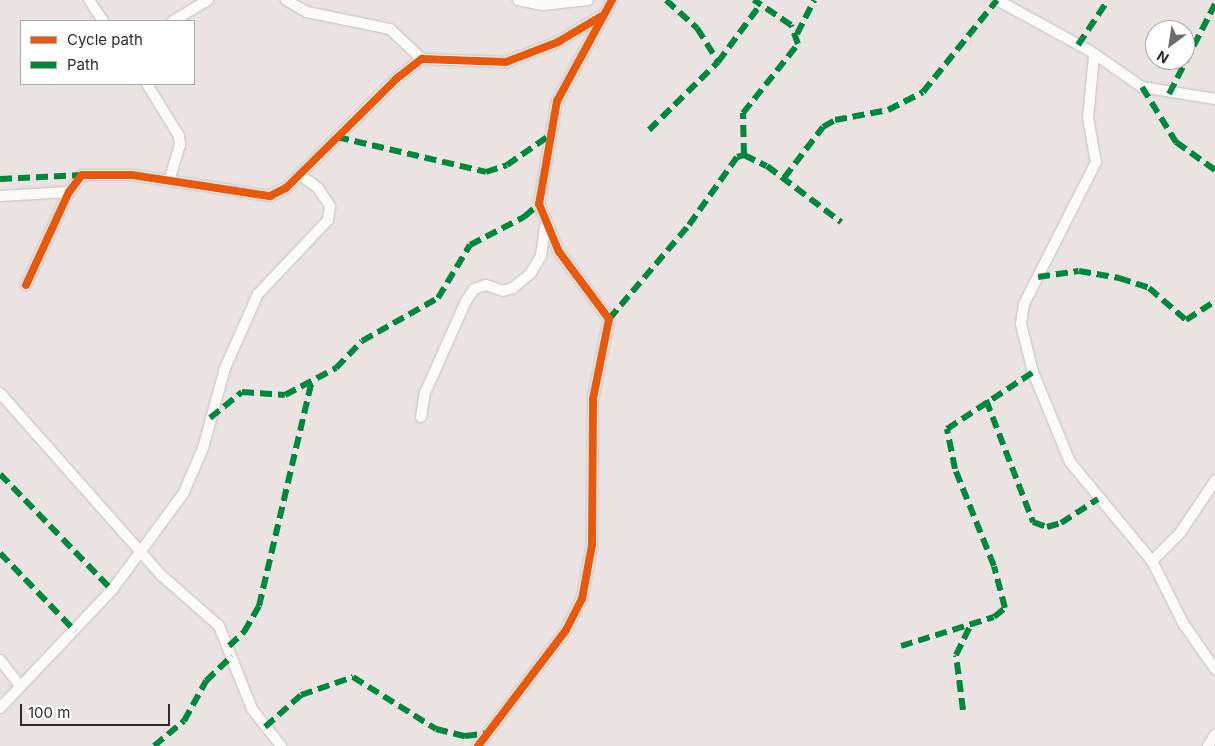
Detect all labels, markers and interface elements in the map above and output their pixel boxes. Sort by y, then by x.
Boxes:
legend [20,20,195,85]
north arrow [1145,20,1195,70]
text: Cycle path [67,30,143,49]
text: N [1154,47,1171,67]
text: Path [67,55,99,74]
scale bar [22,694,172,726]
text: 100 m [28,703,70,722]

